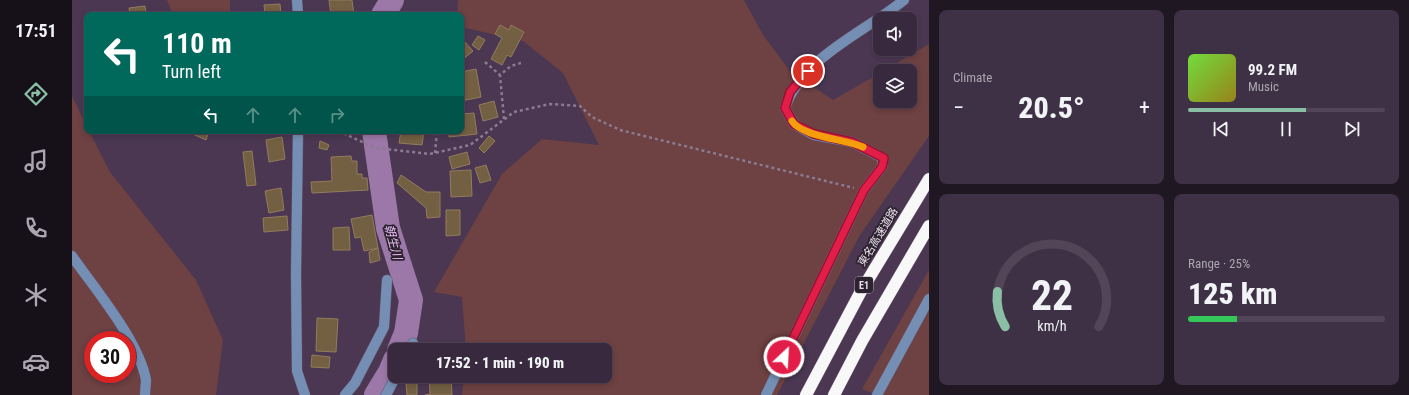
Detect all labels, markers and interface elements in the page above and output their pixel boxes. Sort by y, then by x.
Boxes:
map controls [873,12,917,108]
button: sound [873,12,917,56]
text: 17:51 [15,20,57,41]
text: 110 m [162,27,232,60]
icon: left [96,28,148,80]
pin [791,54,825,88]
icon: arrive [797,60,819,82]
text: Turn left [162,61,221,82]
text: 99.2 FM [1248,61,1297,79]
button: layers [873,64,917,108]
text: Climate [953,70,992,85]
text: Music [1248,79,1279,94]
icon: directions [22,80,50,108]
text: 20.5° [1018,90,1085,125]
text: − [953,95,964,120]
text: + [1139,95,1150,120]
icon: left [200,104,222,126]
icon: ahead [242,104,264,126]
icon: ahead [284,104,306,126]
icon: right [326,104,348,126]
icon: previous [1210,118,1232,140]
icon: pause [1275,118,1297,140]
icon: next [1341,118,1363,140]
icon: music [22,147,50,175]
street label: 東名高速道路 [855,205,901,269]
icon: phone [22,214,50,242]
water label: 朝生川 [382,223,405,263]
text: Range · 25% [1188,256,1250,271]
text: 22 [1030,271,1073,320]
text: 125 km [1188,276,1277,311]
road number: E1 [855,277,873,293]
icon: climate [22,281,50,309]
text: km/h [1037,318,1066,334]
speed limit sign: 30 [84,331,136,383]
position arrow [763,336,805,378]
icon: car [22,348,50,376]
text: 17:52 · 1 min · 190 m [436,354,564,372]

